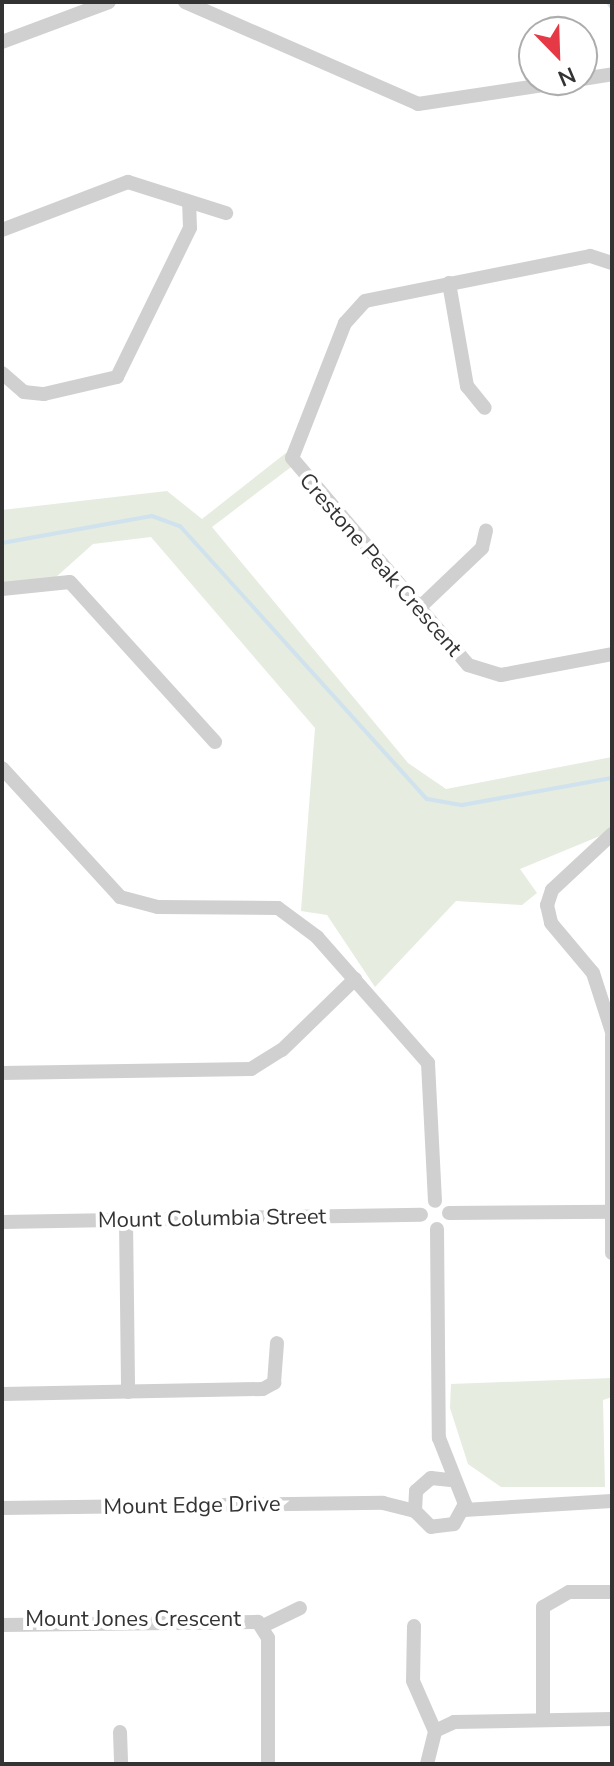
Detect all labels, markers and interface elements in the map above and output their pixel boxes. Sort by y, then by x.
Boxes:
north arrow [518,16,598,96]
text: N [553,59,580,93]
street label: Crestone Peak Crescent [293,468,467,662]
street label: Mount Columbia Street [98,1204,326,1234]
street label: Mount Edge Drive [103,1491,281,1521]
street label: Mount Jones Crescent [25,1607,241,1633]

